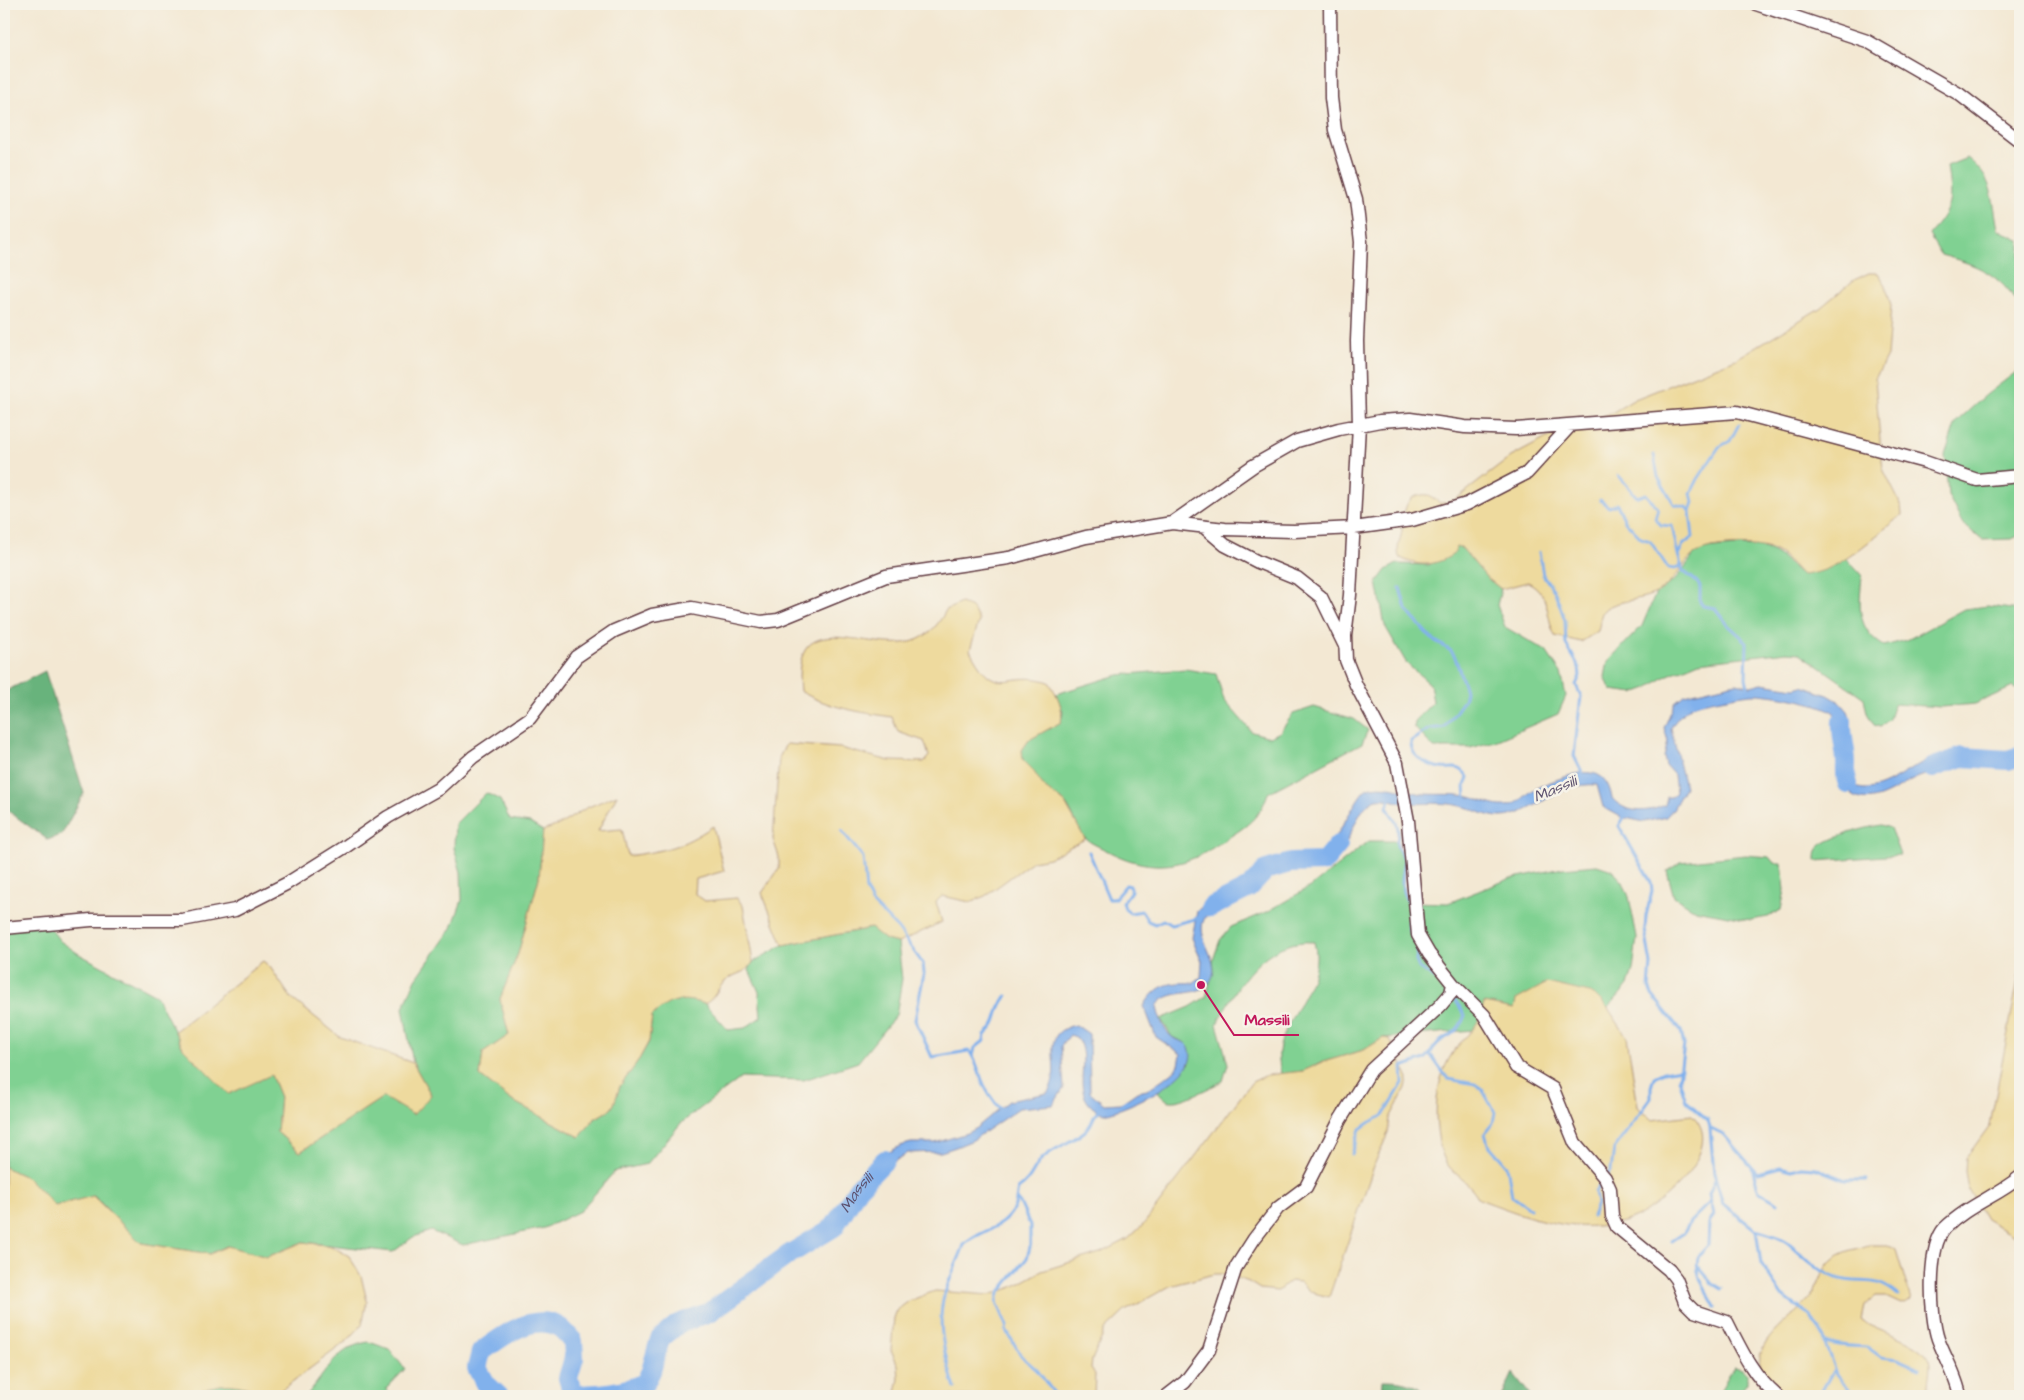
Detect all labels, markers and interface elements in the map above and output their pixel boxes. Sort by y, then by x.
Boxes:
water label: Massili [1530,769,1582,808]
callout: Massili [1234,1004,1299,1035]
text: Massili [1245,1009,1290,1031]
water label: Massili [834,1166,880,1217]

